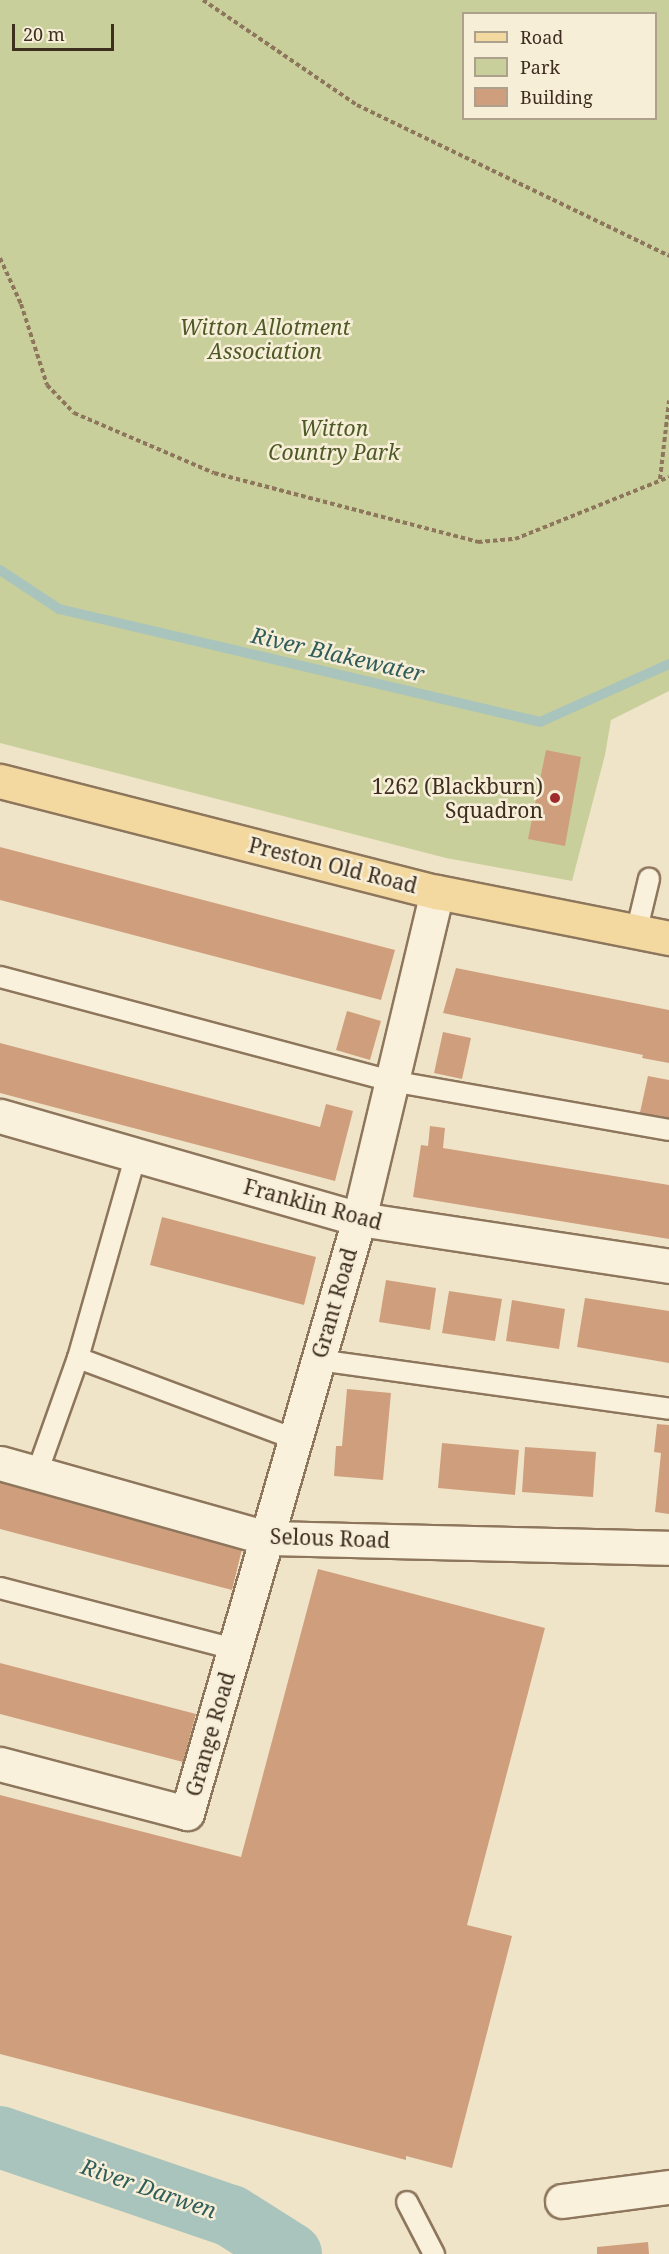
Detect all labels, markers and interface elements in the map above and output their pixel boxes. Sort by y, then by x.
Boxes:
scale bar [15,12,117,50]
legend [462,12,657,120]
text: 20 m [23,22,65,46]
text: Road [520,25,563,49]
text: Park [520,55,560,79]
text: Building [520,85,593,109]
park label: Witton Allotment Association [180,314,350,364]
park label: Witton Country Park [268,415,400,465]
water label: River Blakewater [249,621,427,687]
place label: 1262 (Blackburn) Squadron [372,773,543,823]
marker: 1262 (Blackburn) Squadron [548,791,562,805]
street label: Preston Old Road [246,832,420,898]
street label: Franklin Road [241,1173,385,1235]
street label: Grant Road [306,1245,362,1361]
street label: Selous Road [270,1523,390,1553]
street label: Grange Road [180,1669,240,1799]
water label: River Darwen [78,2153,220,2223]

